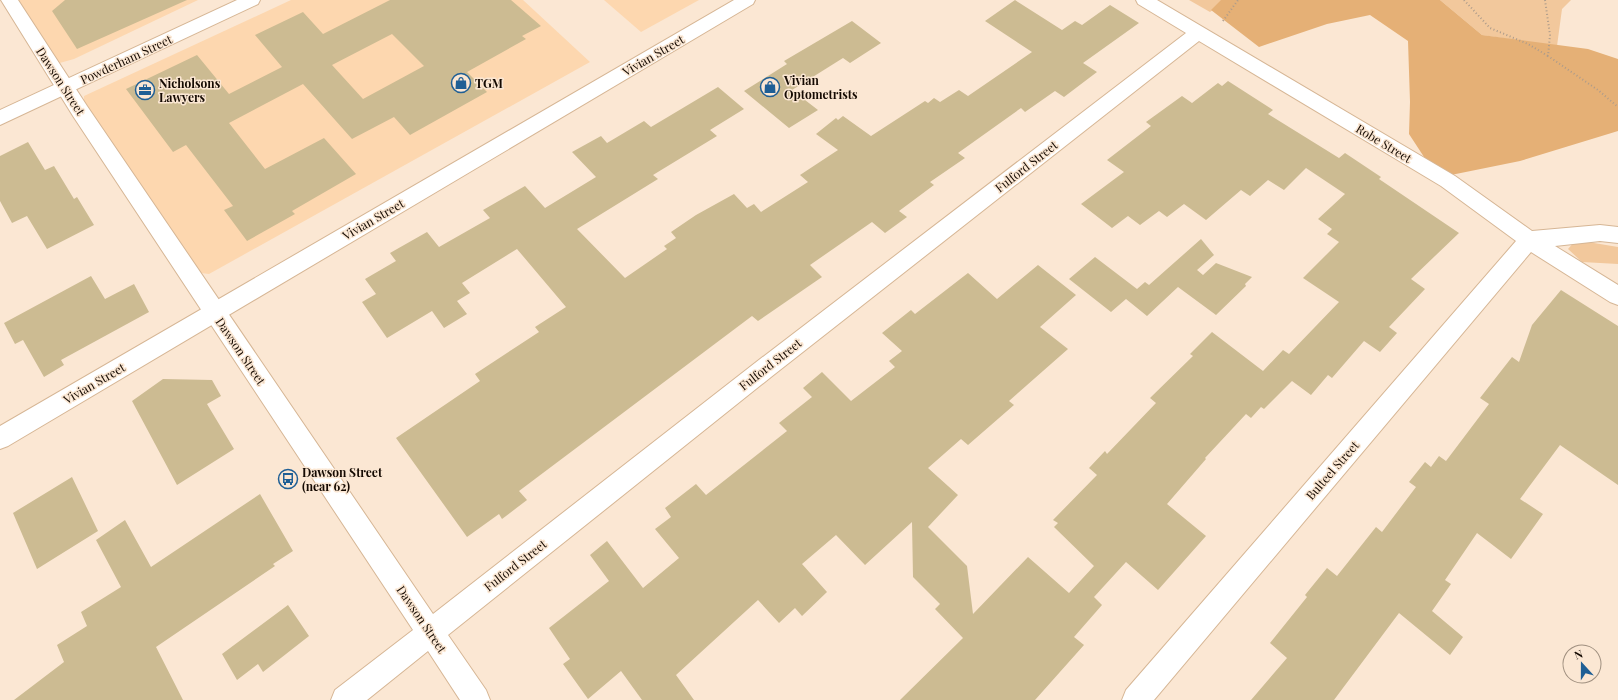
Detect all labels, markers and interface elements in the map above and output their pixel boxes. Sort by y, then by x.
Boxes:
street label: Powderham Street [78,30,175,87]
street label: Vivian Street [618,31,687,80]
street label: Dawson Street [33,44,89,119]
shop icon: TGM [450,72,472,94]
place label: Vivian Optometrists [783,72,858,102]
place label: Nicholsons Lawyers [159,75,221,105]
place label: TGM [475,75,503,91]
shop icon: Vivian Optometrists [759,76,781,98]
office icon: Nicholsons Lawyers [134,79,156,101]
street label: Robe Street [1353,120,1416,166]
street label: Fulford Street [992,136,1061,195]
street label: Vivian Street [338,195,407,244]
street label: Dawson Street [213,314,270,388]
street label: Fulford Street [736,334,805,393]
street label: Vivian Street [59,359,128,408]
street label: Bulteel Street [1302,437,1362,503]
place label: Dawson Street (near 62) [302,464,383,494]
bus stop icon: Dawson Street (near 62) [277,468,299,490]
street label: Fulford Street [481,535,550,594]
street label: Dawson Street [394,582,451,656]
north arrow [1562,644,1602,684]
text: N [1572,646,1585,663]

